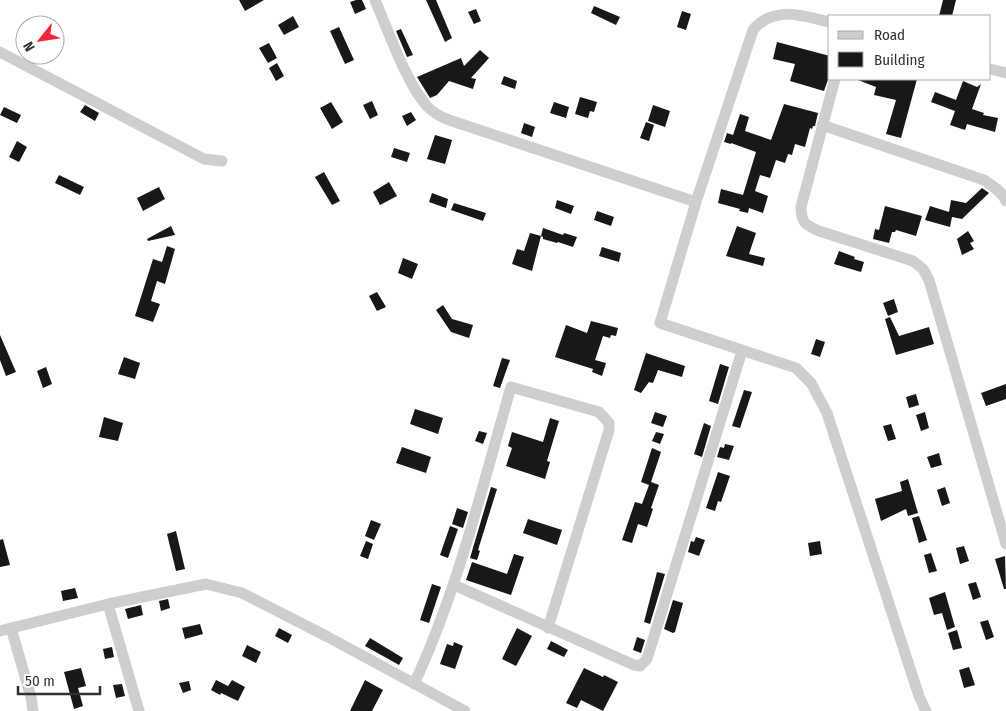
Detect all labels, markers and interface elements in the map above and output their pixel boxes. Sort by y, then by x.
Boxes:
north arrow [15,15,65,65]
legend [828,15,991,80]
text: Road [874,26,905,44]
text: N [20,38,39,54]
text: Building [874,51,925,69]
scale bar [18,664,100,696]
text: 50 m [25,672,55,690]

